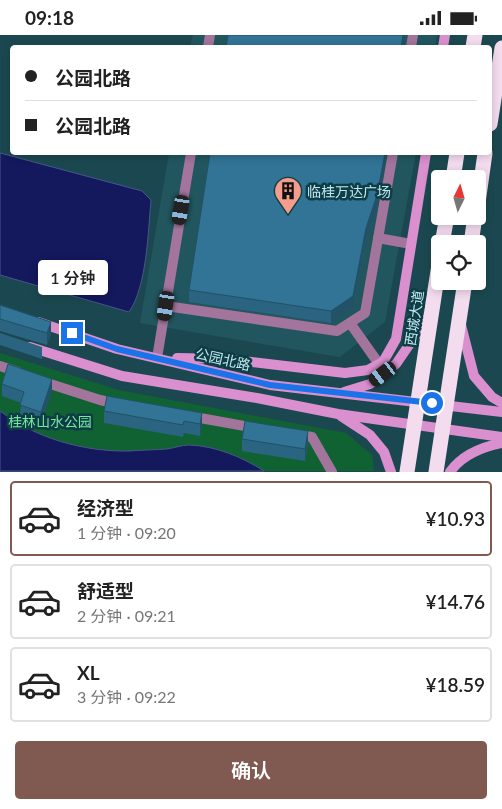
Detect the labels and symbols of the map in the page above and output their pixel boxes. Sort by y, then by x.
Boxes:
north arrow [431,170,486,225]
building icon: 临桂万达广场 [273,176,303,215]
place label: 临桂万达广场 [307,183,391,200]
car [171,194,190,226]
callout: 1 分钟 [37,261,107,295]
street label: 西城大道 [401,289,427,347]
car [156,290,175,322]
route end [61,322,83,344]
street label: 公园北路 [194,344,252,374]
car [366,359,399,389]
route start [421,392,443,414]
park label: 桂林山水公园 [8,413,92,430]

